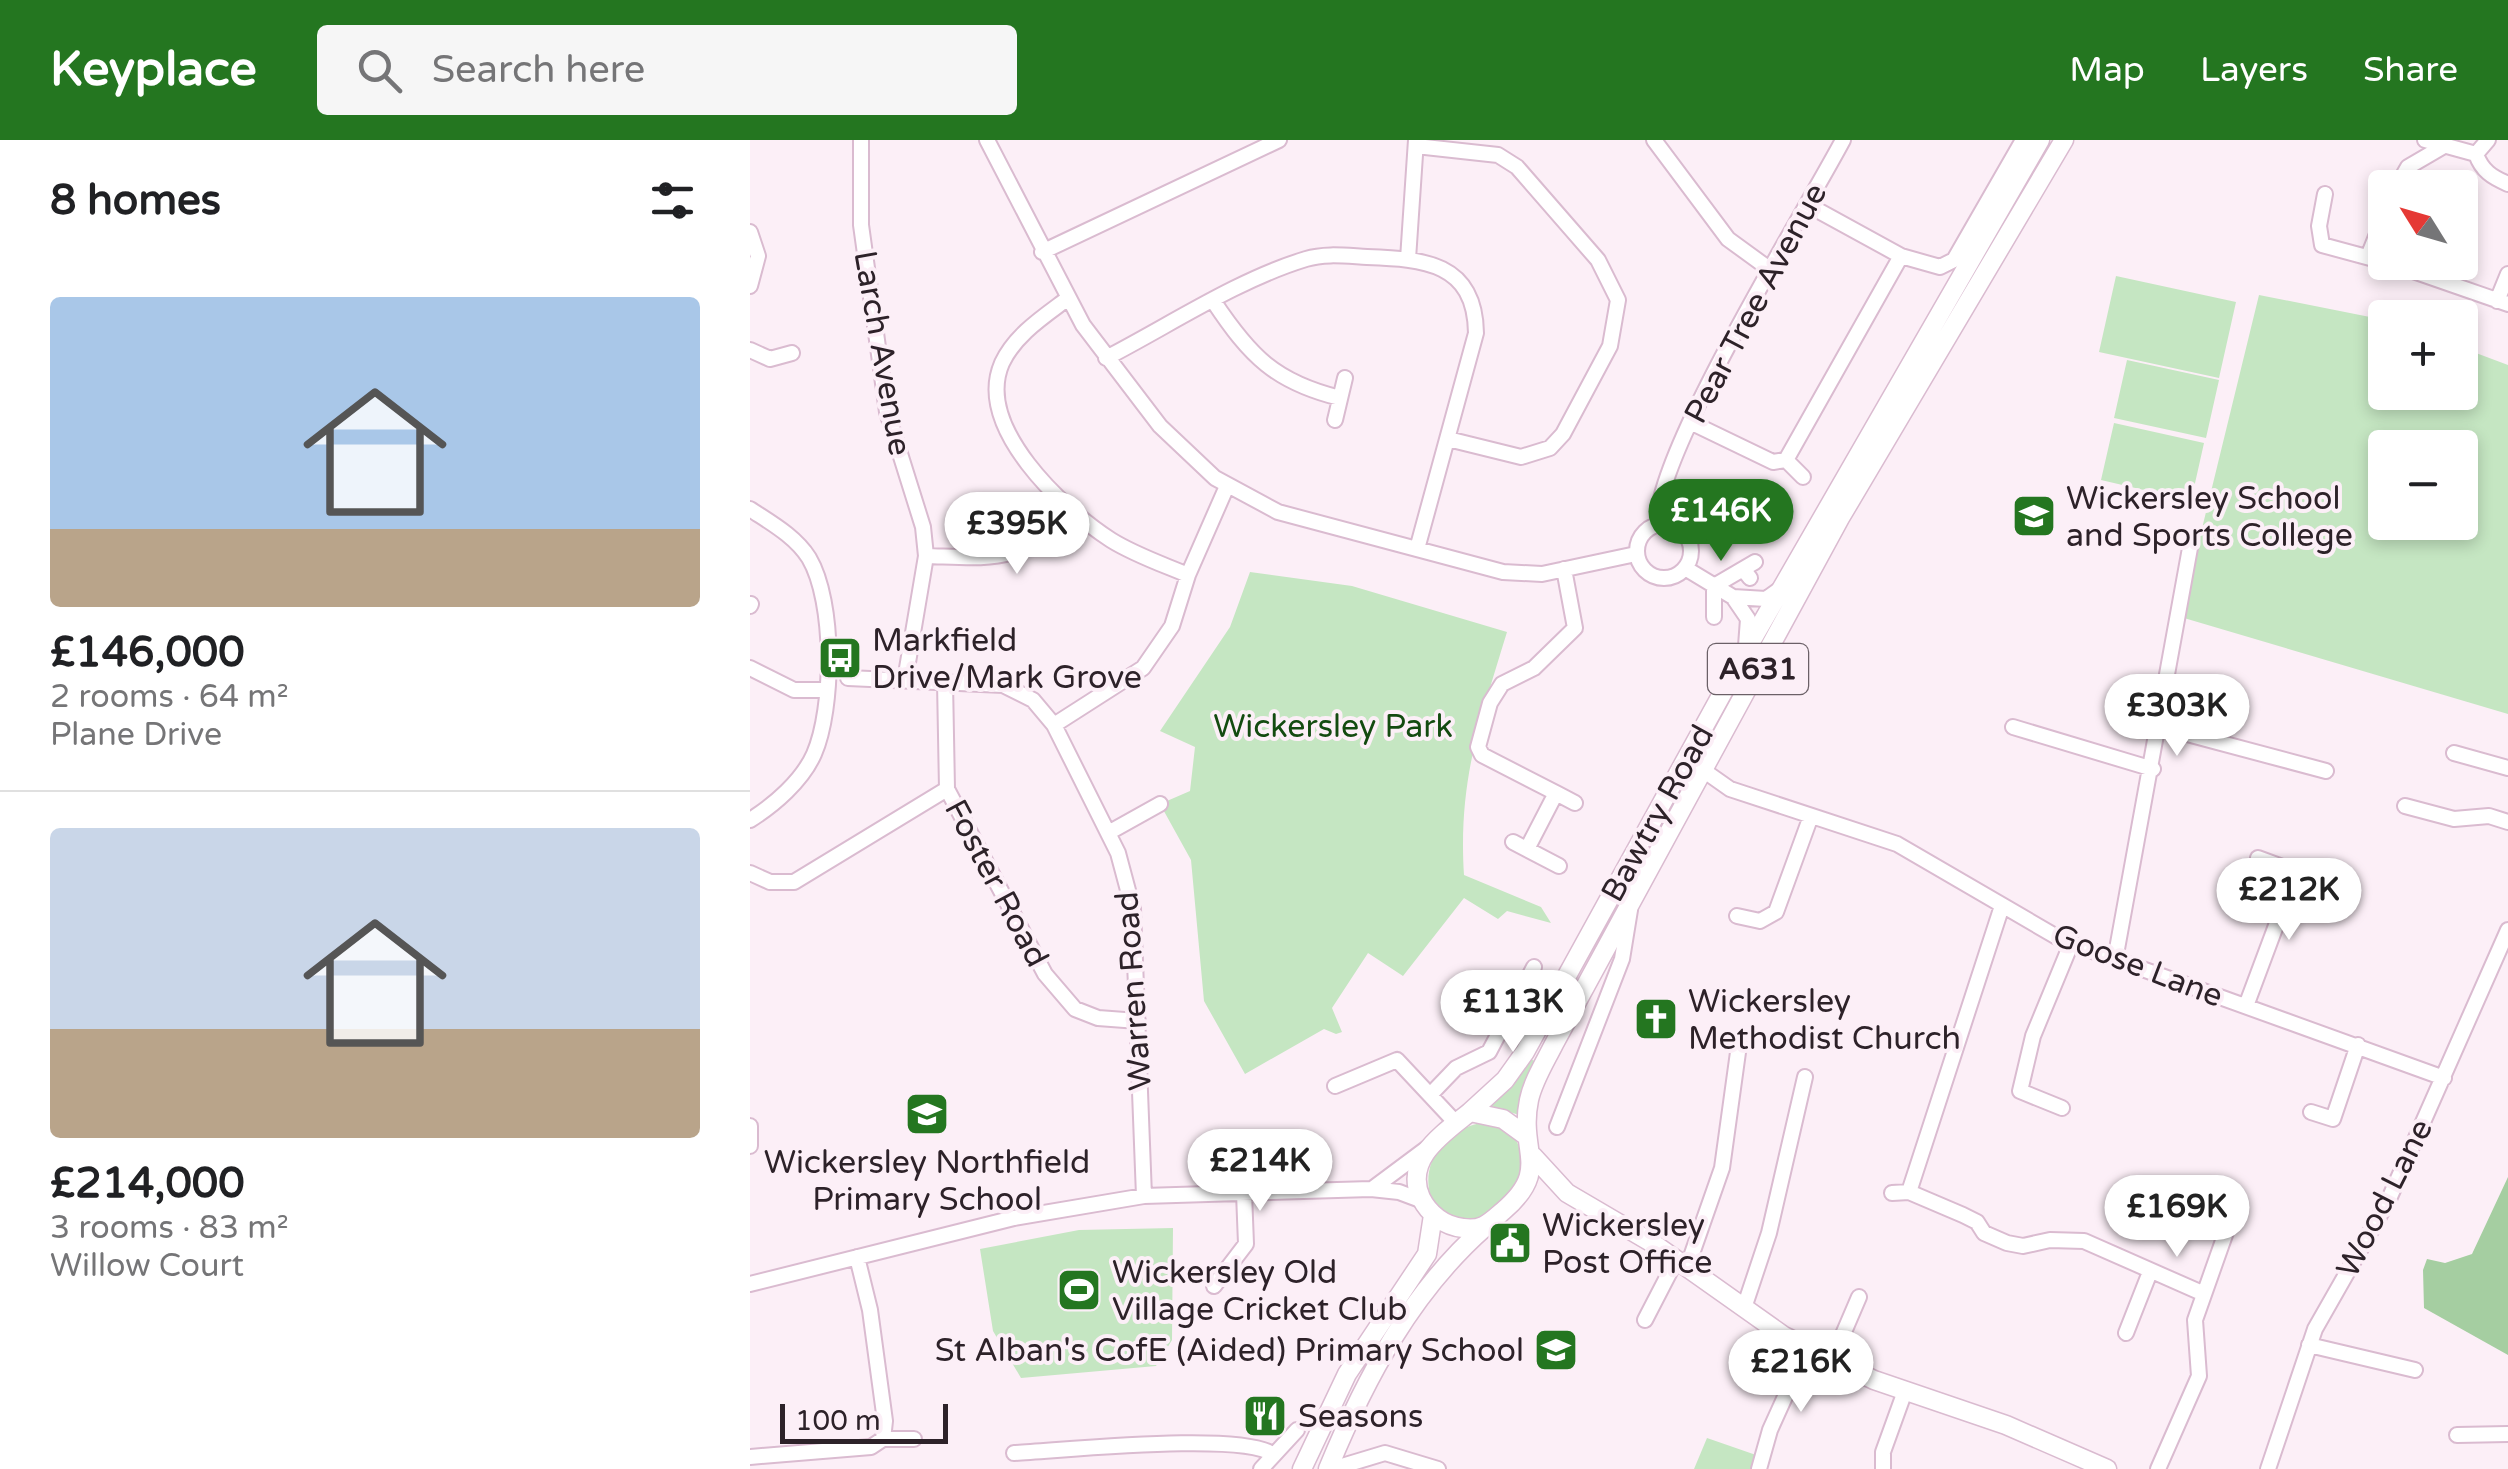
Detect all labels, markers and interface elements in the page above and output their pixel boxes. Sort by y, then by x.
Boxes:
search box [317,25,1017,115]
text: Keyplace [50,41,257,99]
icon: search [352,43,407,98]
text: Search here [432,47,645,93]
text: Map [2069,49,2145,91]
text: Layers [2200,49,2308,91]
text: Share [2363,49,2458,91]
north arrow [2368,170,2478,280]
map controls [2368,170,2478,540]
icon: filters [645,173,700,228]
text: 8 homes [50,175,221,226]
street label: Pear Tree Avenue [1677,177,1835,430]
street label: Larch Avenue [845,248,919,459]
button: + [2368,300,2478,410]
icon: home [285,362,465,542]
button: − [2368,430,2478,540]
pin: £146K [1651,479,1791,564]
place label: Wickersley School and Sports College [2066,480,2353,555]
pin: £395K [947,492,1087,577]
text: £146K [1670,492,1772,530]
school or university icon: Wickersley School and Sports College [2011,493,2057,539]
text: £395K [966,505,1068,543]
place label: Markfield Drive/Mark Grove [872,622,1142,697]
text: £146,000 [50,627,245,678]
bus stop icon: Markfield Drive/Mark Grove [817,635,863,681]
road number: A631 [1708,644,1808,694]
pin: £303K [2107,674,2247,759]
text: 2 rooms · 64 m² [50,678,289,716]
text: £303K [2126,687,2228,725]
park label: Wickersley Park [1213,708,1453,746]
text: Plane Drive [50,716,222,754]
street label: Bawtry Road [1594,718,1722,909]
street label: Foster Road [936,793,1056,974]
pin: £212K [2219,858,2359,943]
text: £212K [2238,871,2340,909]
street label: Warren Road [1108,890,1160,1092]
icon: home [285,893,465,1073]
street label: Goose Lane [2047,916,2228,1016]
pin: £113K [1443,970,1583,1055]
text: £113K [1462,983,1564,1021]
place label: Wickersley Methodist Church [1688,983,1961,1058]
church icon: Wickersley Methodist Church [1633,996,1679,1042]
school or university icon: Wickersley Northfield Primary School [904,1091,950,1137]
street label: Wood Lane [2329,1113,2441,1284]
pin: £214K [1190,1129,1330,1214]
text: £214K [1209,1142,1311,1180]
place label: Wickersley Northfield Primary School [764,1144,1090,1219]
text: £214,000 [50,1158,245,1209]
pin: £169K [2107,1175,2247,1260]
text: £169K [2126,1188,2228,1226]
place label: Wickersley Post Office [1542,1207,1712,1282]
text: 3 rooms · 83 m² [50,1209,289,1247]
public building icon: Wickersley Post Office [1487,1220,1533,1266]
text: Willow Court [50,1247,244,1285]
place label: Wickersley Old Village Cricket Club [1112,1254,1407,1329]
sports icon: Wickersley Old Village Cricket Club [1056,1267,1102,1313]
school or university icon: St Alban's CofE (Aided) Primary School [1533,1327,1579,1373]
pin: £216K [1731,1330,1871,1415]
place label: St Alban's CofE (Aided) Primary School [935,1332,1524,1370]
text: £216K [1750,1343,1852,1381]
restaurant icon: Seasons [1242,1393,1288,1439]
place label: Seasons [1298,1398,1423,1436]
scale bar [780,1399,948,1444]
text: 100 m [795,1404,881,1438]

